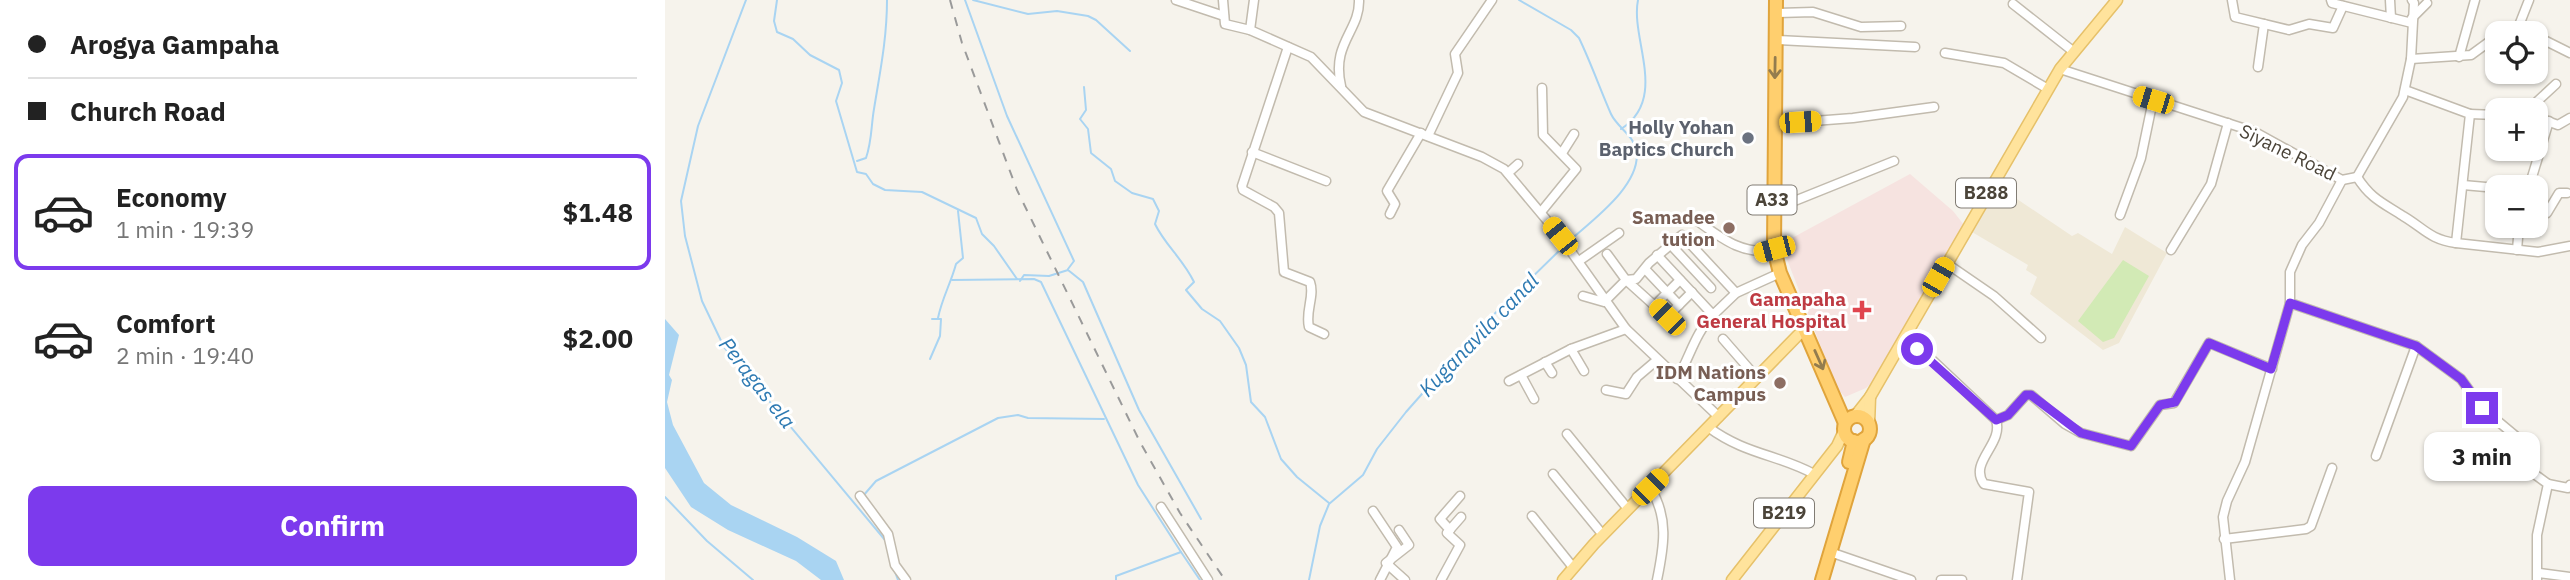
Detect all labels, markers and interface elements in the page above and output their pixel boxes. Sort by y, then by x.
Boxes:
map controls [2485,21,2548,238]
button: locate [2485,21,2548,84]
text: Arogya Gampaha [70,27,279,61]
one-way arrow [1768,56,1782,79]
car [2130,84,2177,116]
text: Church Road [70,94,226,128]
button: + [2485,98,2548,161]
car [1779,110,1822,134]
place label: Holly Yohan Baptics Church [1599,115,1734,161]
street label: Siyane Road [2236,118,2340,186]
marker: Holly Yohan Baptics Church [1740,130,1756,146]
button: − [2485,175,2548,238]
road number: B288 [1956,178,2016,208]
text: Economy [116,180,227,214]
icon: car [32,181,95,244]
road number: A33 [1747,186,1797,215]
text: $1.48 [563,195,633,229]
place label: Samadee tution [1632,205,1715,251]
car [1539,213,1582,259]
text: 1 min · 19:39 [116,214,254,244]
marker: Samadee tution [1721,220,1737,236]
car [1751,233,1798,265]
car [1919,254,1958,300]
water label: Kuganavila canal [1412,266,1545,402]
place label: Gamapaha General Hospital [1696,287,1846,333]
car [1645,295,1690,339]
marker: Gamapaha General Hospital [1852,300,1872,320]
text: Comfort [116,306,215,340]
icon: car [32,307,95,370]
text: $2.00 [563,321,633,355]
water label: Peragas ela [713,331,802,434]
route start [1901,333,1933,365]
text: 2 min · 19:40 [116,340,254,370]
one-way arrow [1813,349,1826,370]
place label: IDM Nations Campus [1656,360,1766,406]
marker: IDM Nations Campus [1772,375,1788,391]
route end [2466,392,2498,424]
callout: 3 min [2424,432,2540,481]
text: 3 min [2452,441,2512,471]
car [1628,465,1673,509]
button: Confirm [28,486,637,566]
road number: B219 [1754,499,1814,528]

